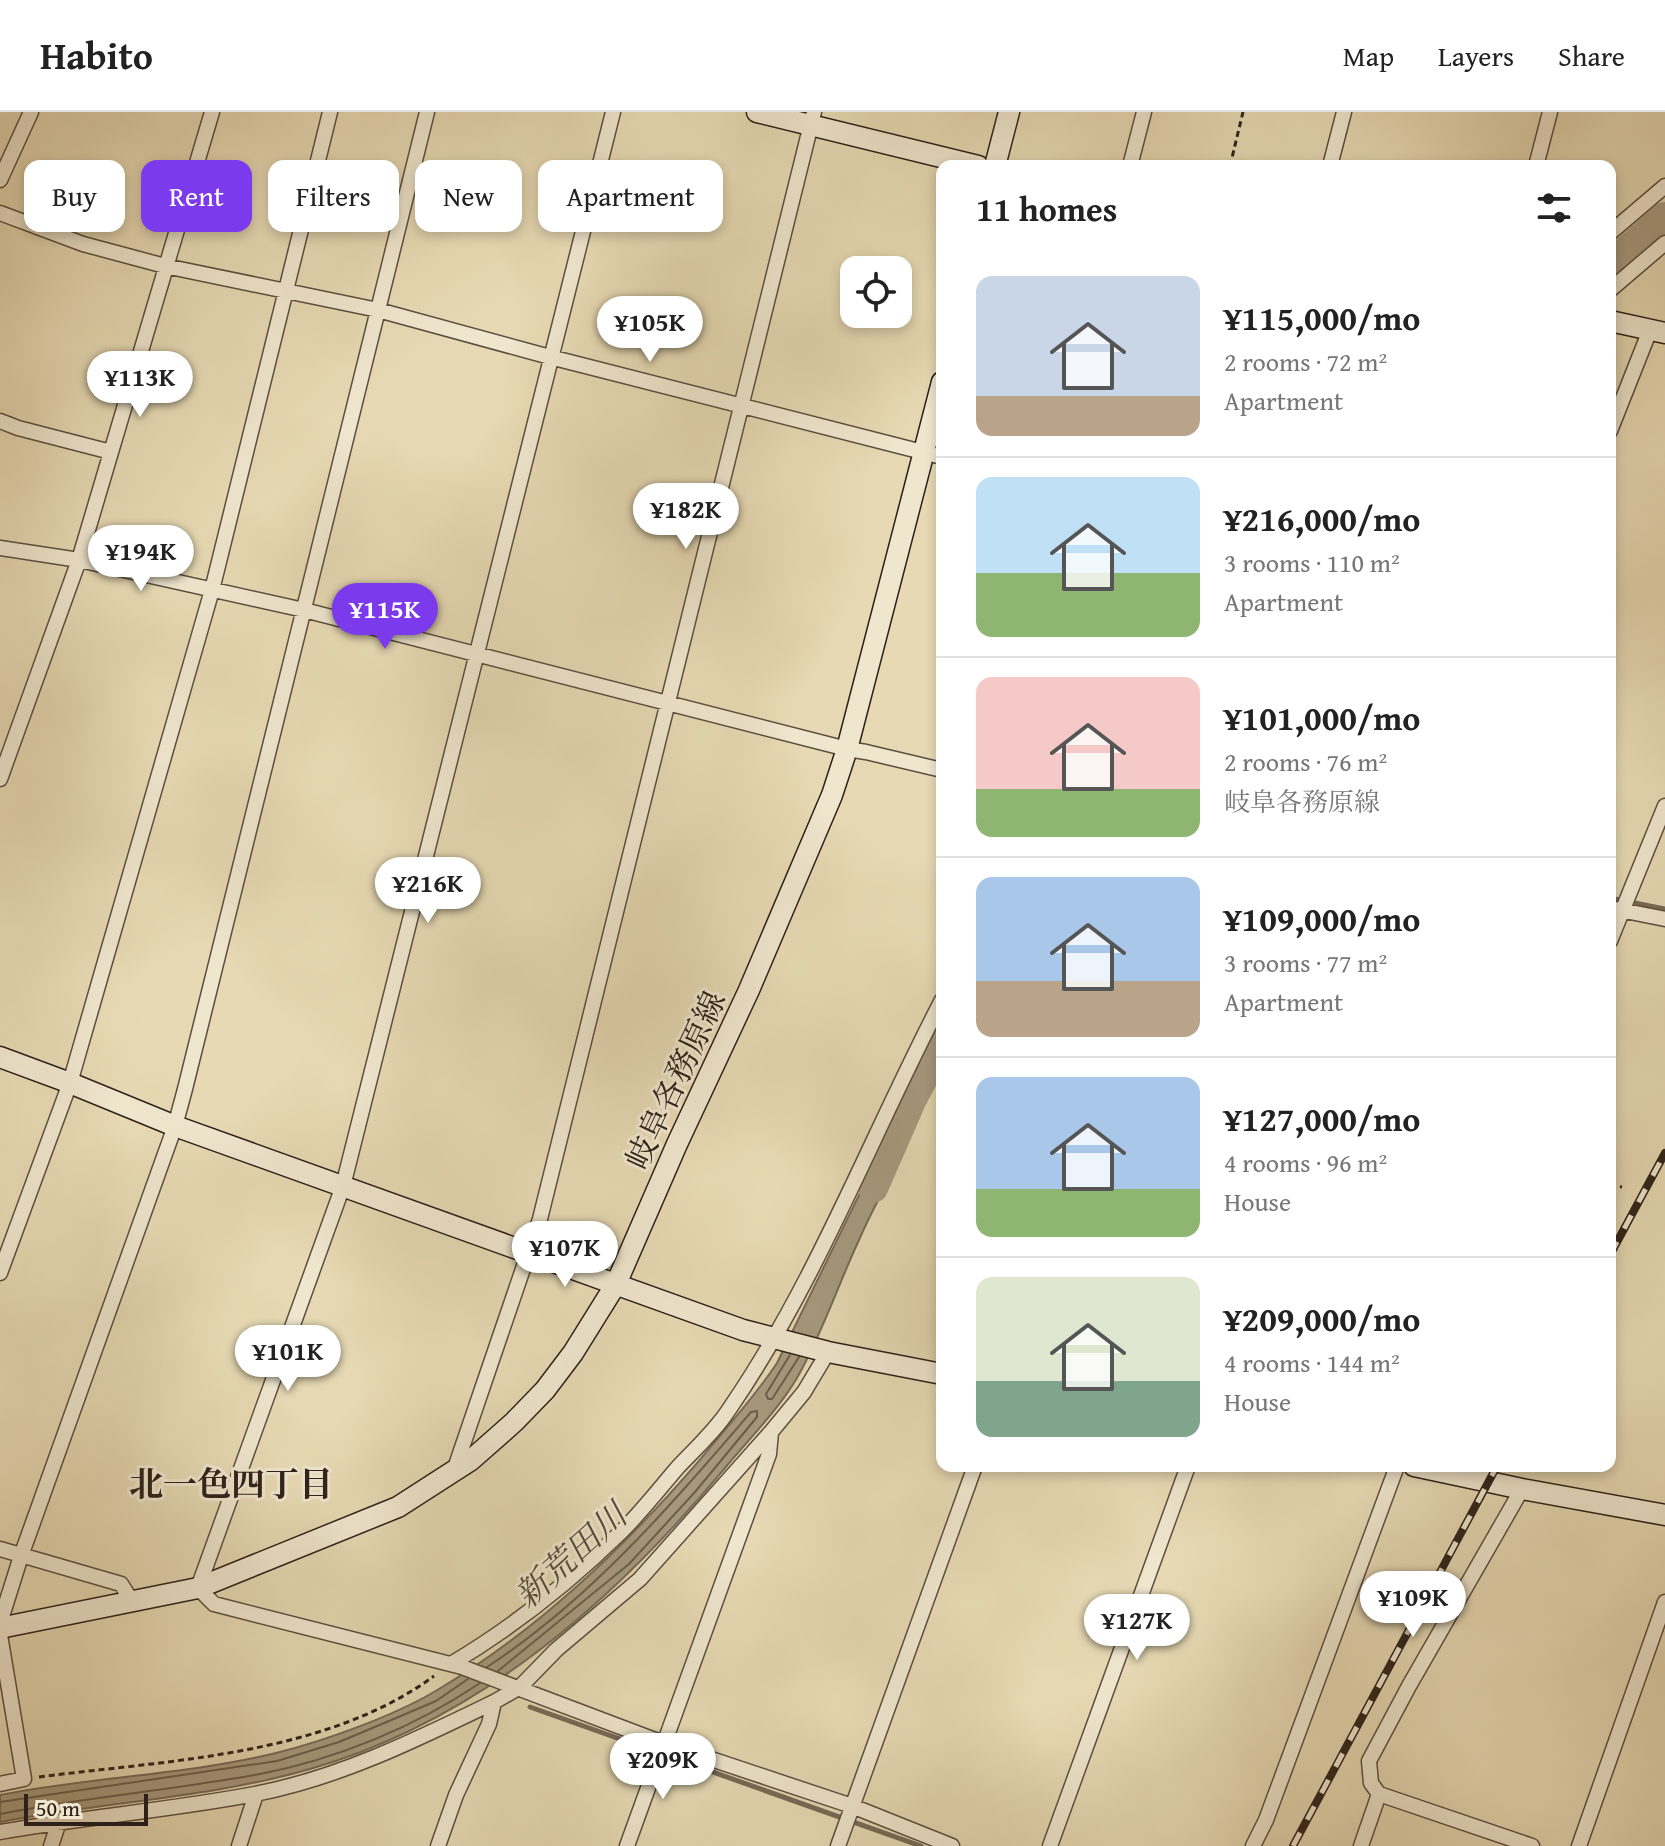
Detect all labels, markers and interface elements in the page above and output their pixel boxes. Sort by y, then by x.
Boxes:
text: Habito [40,27,153,83]
text: Map [1343,35,1394,76]
text: Layers [1438,35,1514,76]
text: Share [1558,35,1625,76]
chip: Buy [24,160,125,232]
chip: Rent [141,160,252,232]
chip: Filters [268,160,399,232]
chip: New [415,160,522,232]
chip: Apartment [538,160,723,232]
text: 11 homes [976,184,1117,233]
icon: filters [1532,186,1576,230]
map controls [840,256,912,328]
button: locate [840,256,912,328]
text: ¥115,000/mo [1224,293,1420,342]
pin: ¥105K [594,296,706,364]
text: ¥105K [615,302,685,341]
icon: home [1040,308,1136,404]
text: 2 rooms · 72 m² [1224,342,1387,381]
pin: ¥113K [84,351,196,419]
text: ¥113K [105,357,175,396]
text: Apartment [1224,381,1343,420]
pin: ¥182K [630,483,742,551]
text: ¥182K [651,489,721,528]
text: ¥216,000/mo [1224,494,1420,543]
icon: home [1040,509,1136,605]
pin: ¥194K [85,525,197,593]
text: ¥194K [106,531,176,570]
text: 3 rooms · 110 m² [1224,543,1400,582]
text: Apartment [1224,582,1343,621]
pin: ¥115K [329,583,441,651]
text: ¥115K [350,589,420,628]
text: ¥101,000/mo [1224,693,1420,742]
icon: home [1040,709,1136,805]
text: 2 rooms · 76 m² [1224,742,1387,781]
text: 岐阜各務原線 [1224,782,1380,821]
pin: ¥216K [372,857,484,925]
text: ¥216K [393,863,463,902]
text: ¥109,000/mo [1224,894,1420,943]
icon: home [1040,909,1136,1005]
text: 3 rooms · 77 m² [1224,943,1387,982]
text: Apartment [1224,982,1343,1021]
street label: 岐阜各務原線 [613,983,737,1177]
text: ¥127,000/mo [1224,1094,1420,1143]
icon: home [1040,1109,1136,1205]
text: 4 rooms · 96 m² [1224,1143,1387,1182]
text: House [1224,1182,1291,1221]
pin: ¥107K [509,1221,621,1289]
text: ¥107K [530,1227,600,1266]
text: ¥209,000/mo [1224,1294,1420,1343]
icon: home [1040,1309,1136,1405]
pin: ¥101K [232,1325,344,1393]
text: ¥101K [253,1331,323,1370]
text: 4 rooms · 144 m² [1224,1343,1400,1382]
text: House [1224,1382,1291,1421]
district label: 北一色四丁目 [129,1459,333,1508]
water label: 新荒田川 [503,1489,640,1619]
pin: ¥109K [1357,1571,1469,1639]
text: ¥109K [1378,1577,1448,1616]
pin: ¥127K [1081,1594,1193,1662]
text: ¥127K [1102,1600,1172,1639]
pin: ¥209K [607,1733,719,1801]
text: ¥209K [628,1739,698,1778]
scale bar [24,1790,148,1826]
text: 50 m [36,1792,80,1824]

